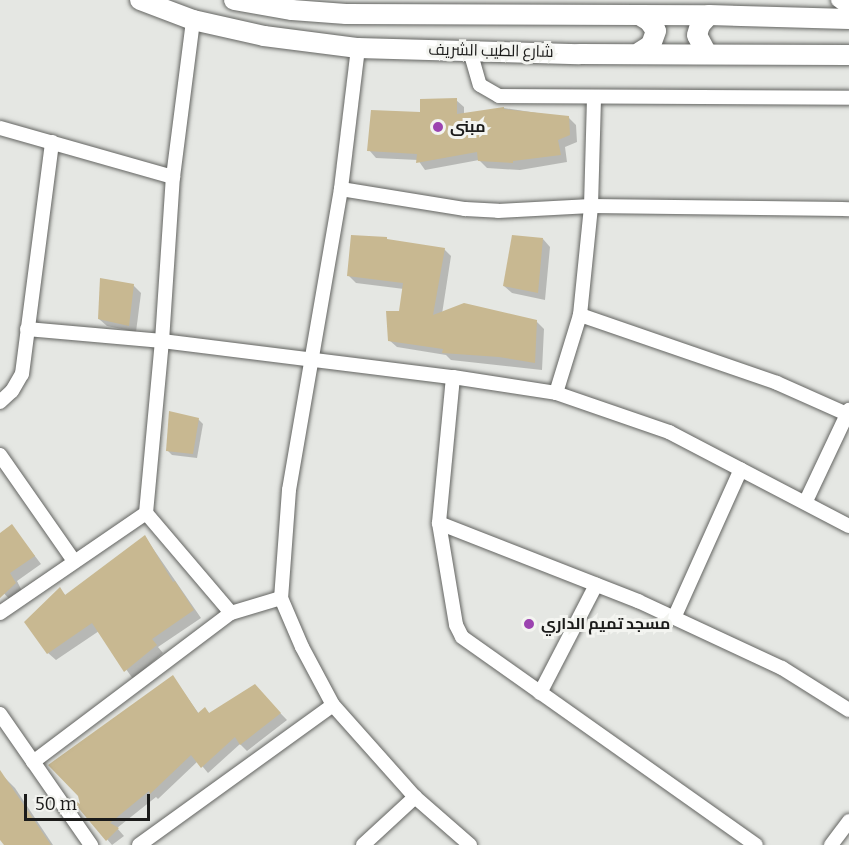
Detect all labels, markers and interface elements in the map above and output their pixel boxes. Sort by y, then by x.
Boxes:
street label: شارع الطيب الشريف [428,40,554,62]
place label: مبنى [450,117,486,137]
marker: مبنى [431,120,445,134]
place label: مسجد تميم الداري [541,614,670,634]
marker: مسجد تميم الداري [522,617,536,631]
scale bar [27,782,153,820]
text: 50 m [35,793,77,815]

